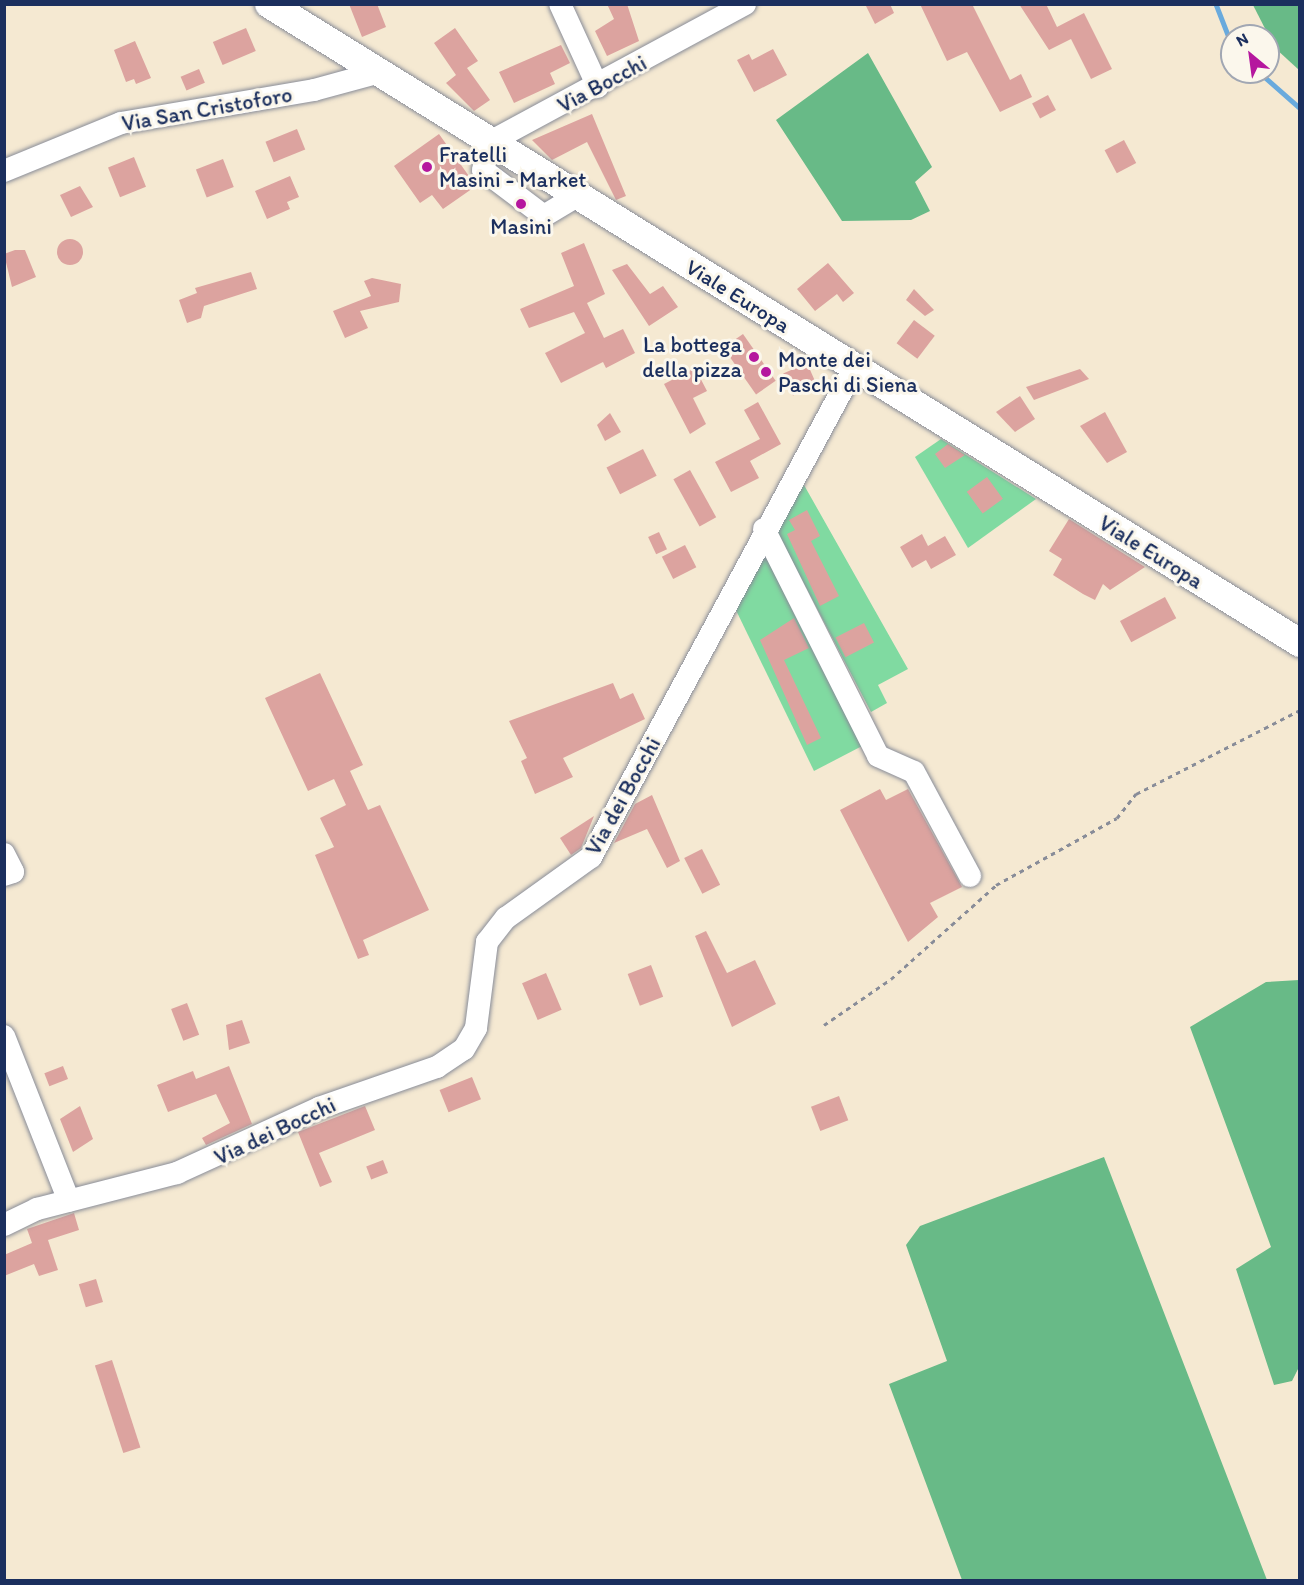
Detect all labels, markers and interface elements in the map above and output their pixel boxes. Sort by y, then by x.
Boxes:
north arrow [1220,24,1280,84]
text: N [1233,29,1251,50]
street label: Via Bocchi [553,49,651,119]
street label: Via San Cristoforo [120,81,294,137]
place label: Fratelli Masini - Market [439,141,587,192]
marker: Fratelli Masini - Market [420,160,434,174]
marker: Masini [514,197,528,211]
place label: Masini [490,214,552,240]
street label: Viale Europa [681,254,795,338]
place label: La bottega della pizza [643,331,742,382]
place label: Monte dei Paschi di Siena [778,346,918,398]
marker: La bottega della pizza [747,350,761,364]
marker: Monte dei Paschi di Siena [759,365,773,379]
street label: Viale Europa [1094,510,1208,594]
street label: Via dei Bocchi [580,732,666,860]
street label: Via dei Bocchi [210,1091,340,1171]

